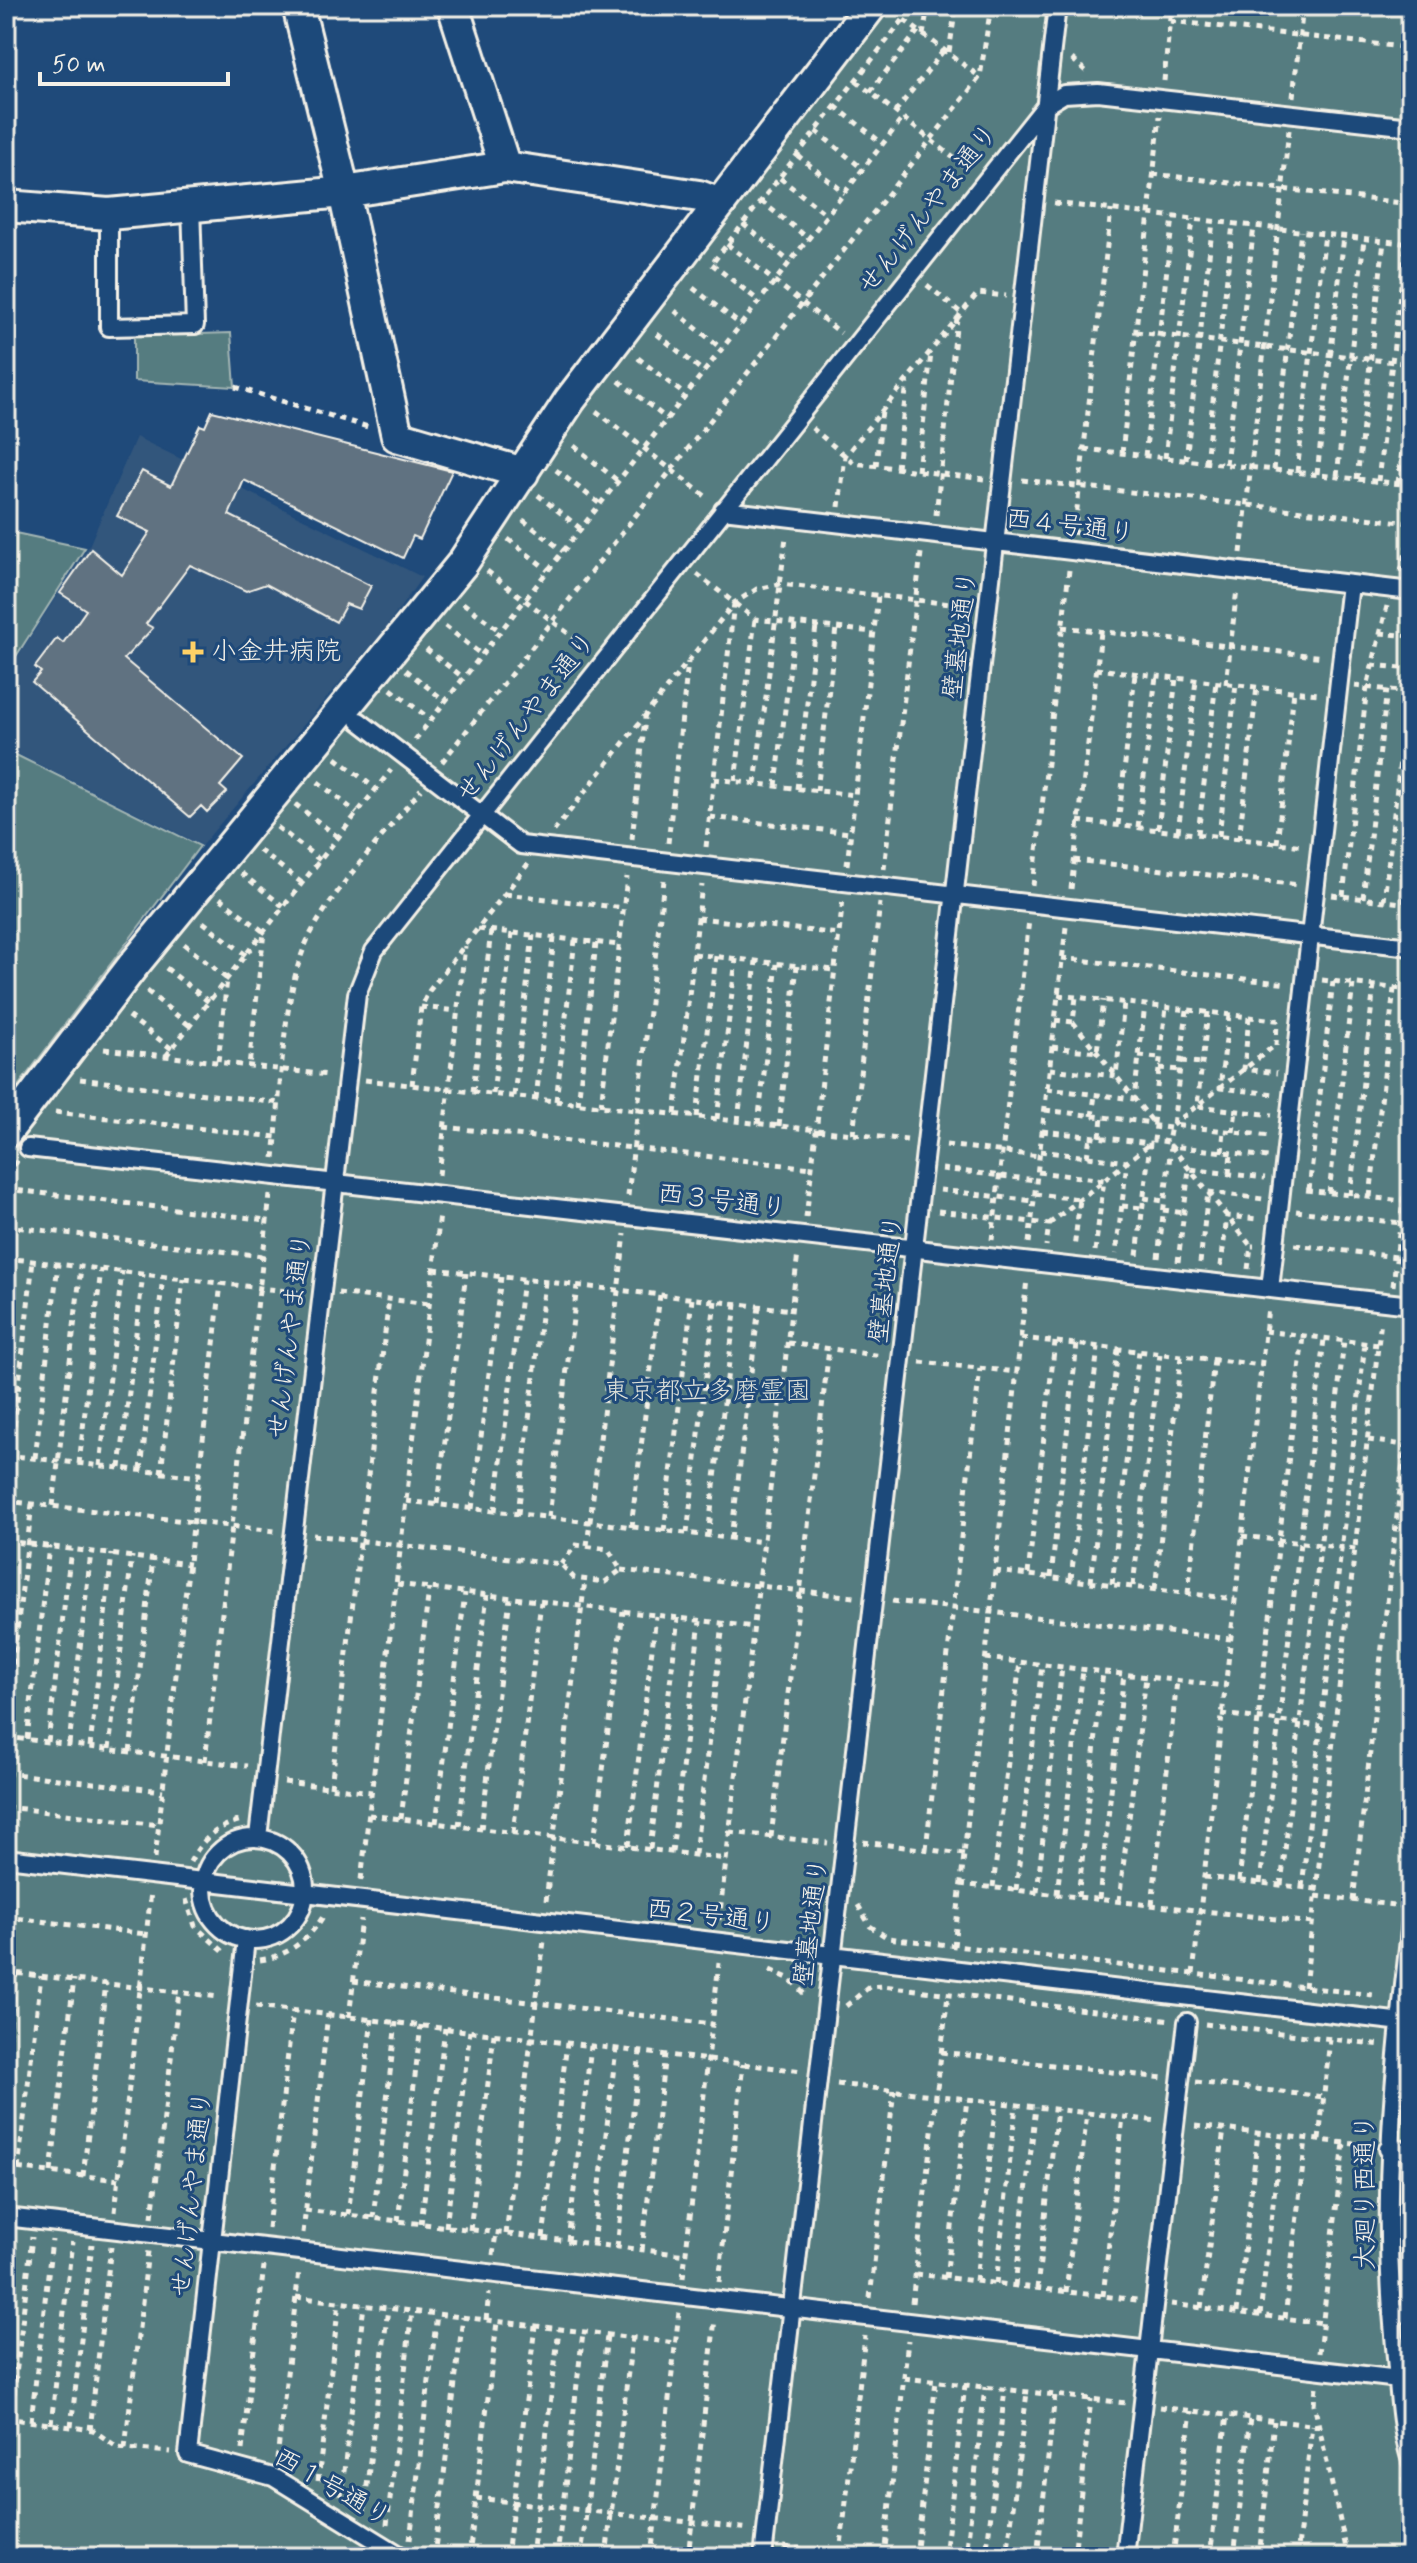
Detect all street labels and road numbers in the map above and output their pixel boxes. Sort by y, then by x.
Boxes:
street label: せんげんやま通り [852,118,1006,302]
street label: 西４号通り [1003,502,1137,552]
street label: 壁墓地通り [936,568,986,702]
street label: せんげんやま通り [450,626,604,810]
street label: 西３号通り [655,1177,789,1227]
street label: 壁墓地通り [862,1212,912,1346]
street label: せんげんやま通り [261,1231,321,1441]
street label: 壁墓地通り [787,1855,837,1989]
street label: 西２号通り [644,1892,778,1942]
street label: せんげんやま通り [165,2089,221,2299]
street label: 大廻り西通り [1349,2114,1383,2270]
street label: 西１号通り [267,2441,397,2535]

